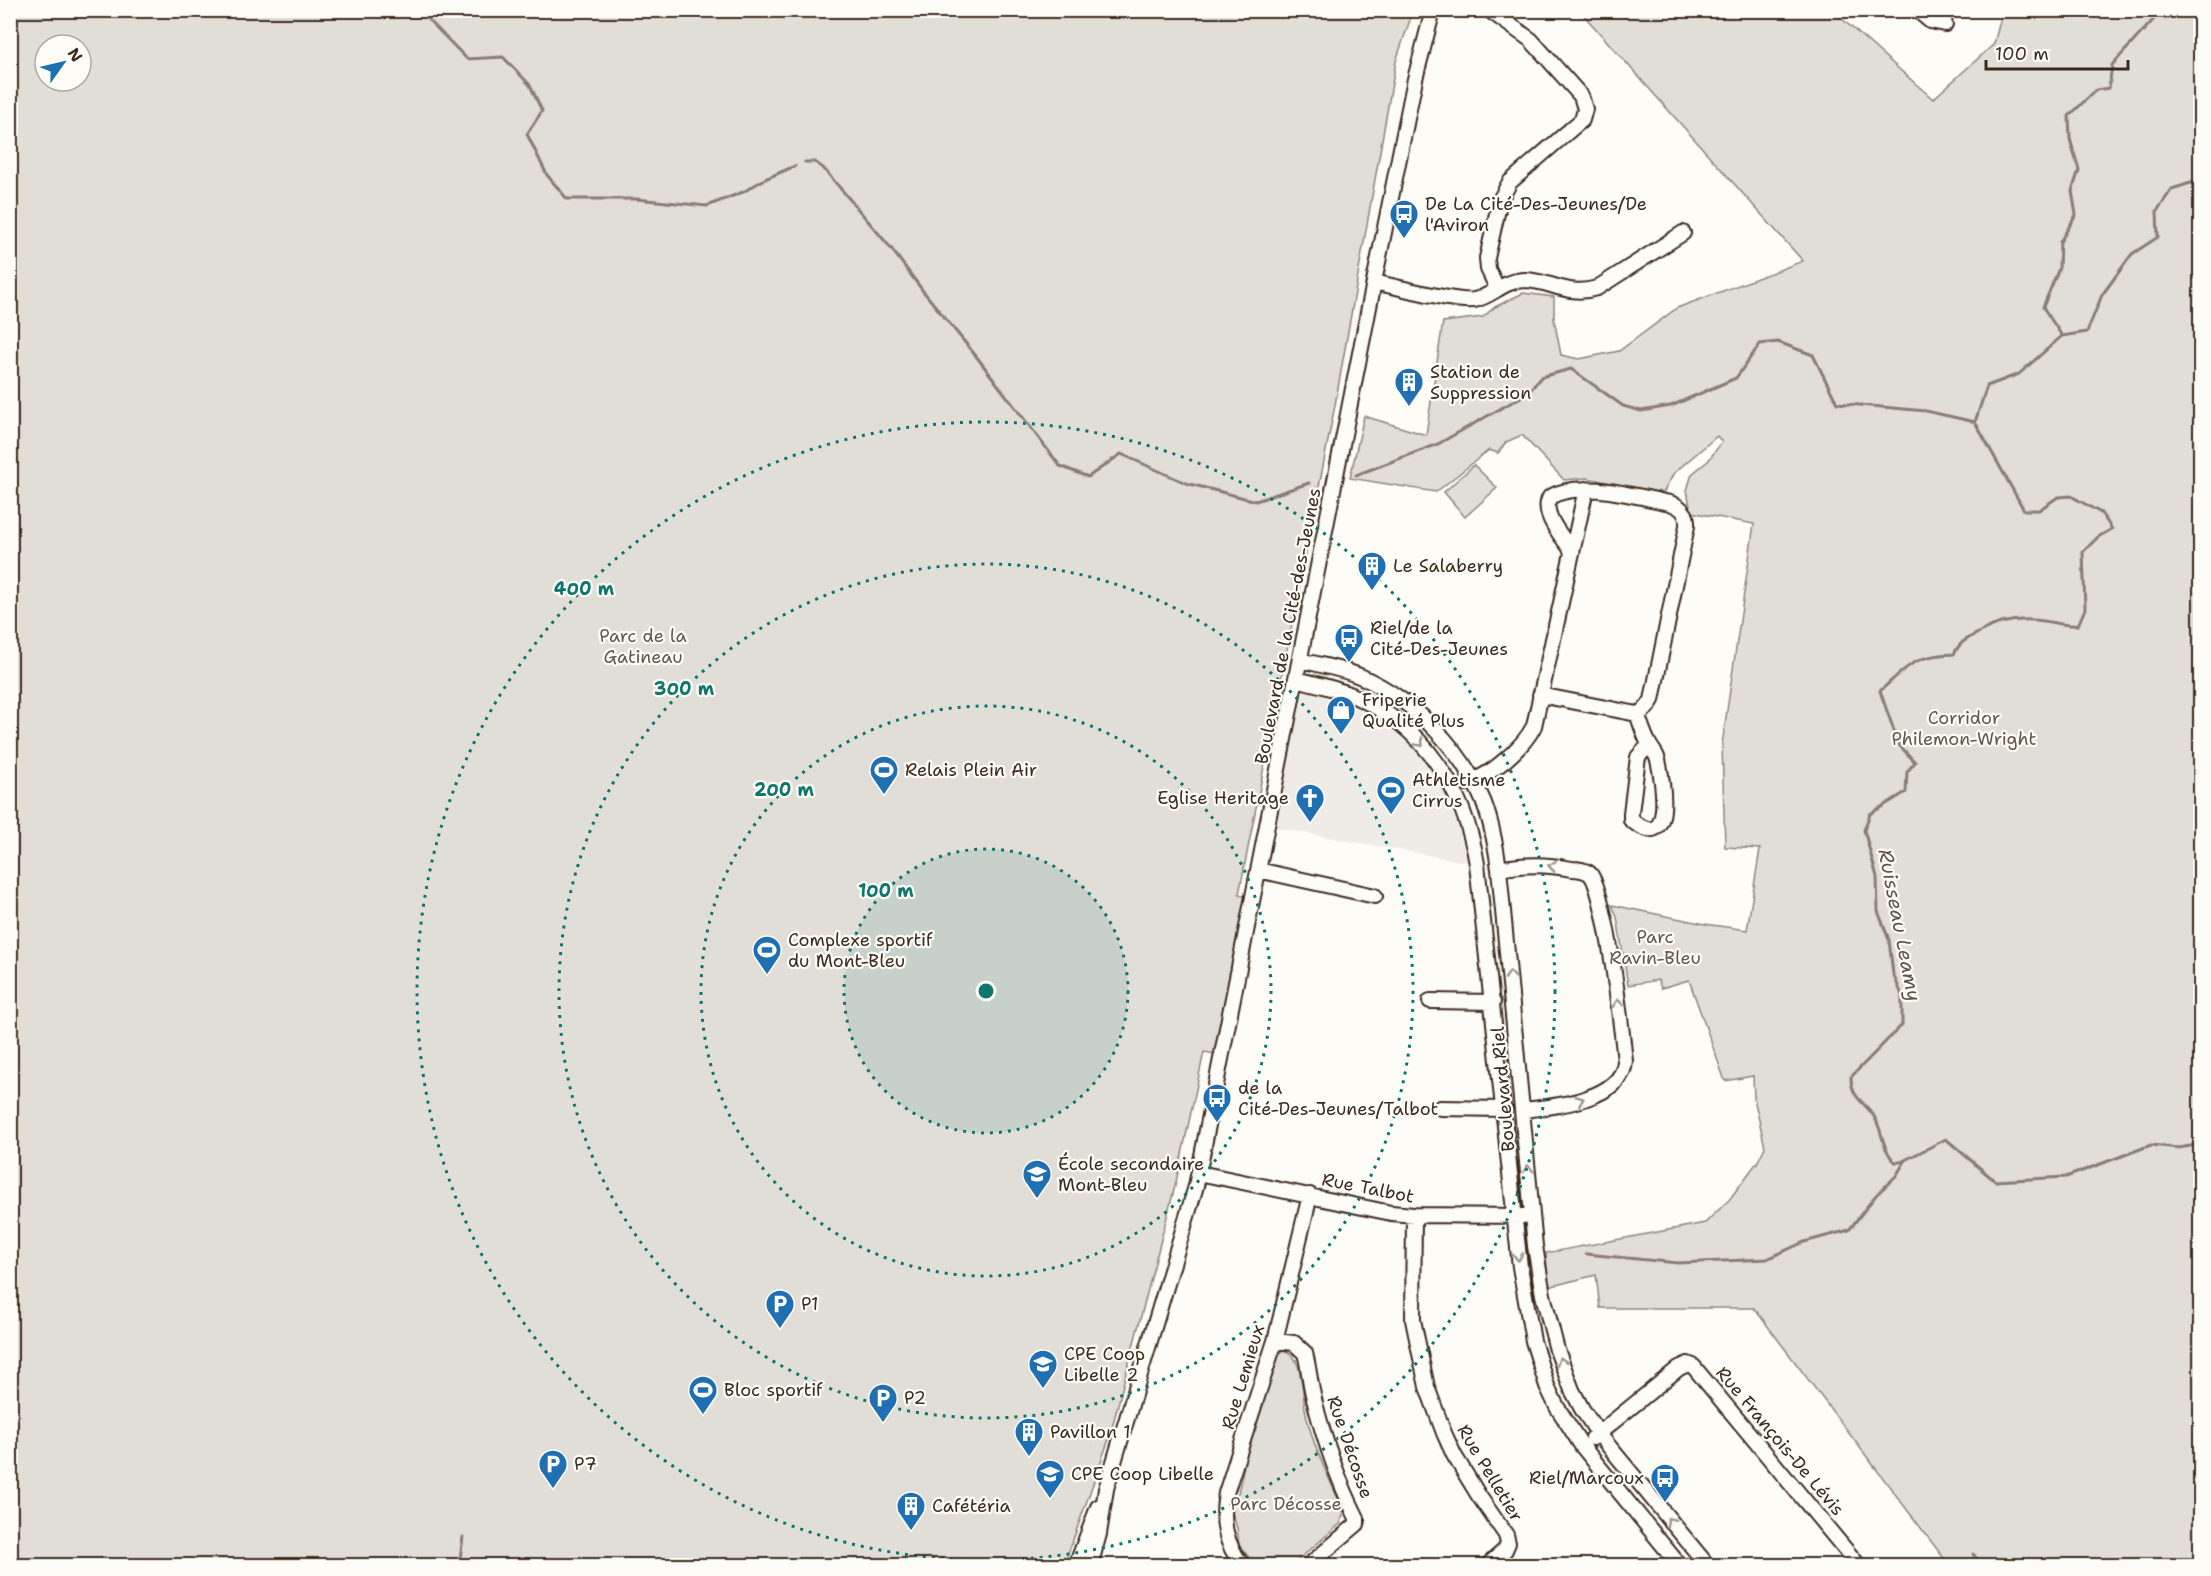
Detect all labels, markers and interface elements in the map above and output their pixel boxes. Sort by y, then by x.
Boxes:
north arrow [33,33,93,93]
scale bar [1986,33,2128,71]
text: 100 m [1995,42,2049,66]
text: N [63,44,87,66]
place label: De La Cité-Des-Jeunes/De l'Aviron [1425,192,1647,237]
bus stop icon: De La Cité-Des-Jeunes/De l'Aviron [1388,198,1420,240]
place label: Station de Suppression [1430,360,1531,405]
building icon: Station de Suppression [1393,366,1425,408]
street label: Boulevard de la Cité-des-Jeunes [1249,486,1327,766]
building icon: Le Salaberry [1356,550,1388,592]
place label: Le Salaberry [1393,554,1503,578]
text: 400 m [554,577,615,601]
place label: Riel/de la Cité-Des-Jeunes [1370,616,1508,661]
bus stop icon: Riel/de la Cité-Des-Jeunes [1333,622,1365,664]
park label: Parc de la Gatineau [599,624,687,669]
text: 300 m [654,677,715,701]
place label: Friperie Qualité Plus [1362,688,1465,733]
shop icon: Friperie Qualité Plus [1325,694,1357,736]
park label: Corridor Philemon-Wright [1892,706,2037,751]
one-way arrow [1413,736,1424,747]
sports icon: Relais Plein Air [868,754,900,796]
place label: Relais Plein Air [905,758,1037,782]
place label: Athletisme Cirrus [1412,768,1505,813]
sports icon: Athletisme Cirrus [1375,774,1407,816]
text: 200 m [754,778,815,802]
church icon: Eglise Heritage [1294,782,1326,824]
place label: Eglise Heritage [1157,786,1289,810]
water label: Ruisseau Leamy [1872,847,1928,1003]
one-way arrow [1548,860,1557,872]
text: 100 m [858,879,914,903]
park label: Parc Ravin-Bleu [1609,925,1701,970]
place label: Complexe sportif du Mont-Bleu [788,928,933,973]
sports icon: Complexe sportif du Mont-Bleu [751,934,783,976]
one-way arrow [1504,971,1517,980]
centre of rings [976,981,996,1001]
one-way arrow [1612,998,1625,1007]
street label: Boulevard Riel [1486,1025,1520,1152]
place label: de la Cité-Des-Jeunes/Talbot [1238,1076,1439,1121]
bus stop icon: de la Cité-Des-Jeunes/Talbot [1201,1082,1233,1124]
one-way arrow [1574,1095,1585,1107]
place label: École secondaire Mont-Bleu [1058,1152,1204,1197]
school or university icon: École secondaire Mont-Bleu [1021,1158,1053,1200]
one-way arrow [1522,1165,1535,1174]
street label: Rue Talbot [1320,1167,1416,1209]
one-way arrow [1512,1252,1524,1261]
parking icon: P1 [764,1288,796,1330]
place label: P1 [801,1292,819,1316]
street label: Rue Lemieux [1216,1322,1270,1432]
place label: CPE Coop Libelle 2 [1064,1342,1145,1387]
school or university icon: CPE Coop Libelle 2 [1027,1348,1059,1390]
one-way arrow [1555,1356,1568,1367]
street label: Rue François-De Lévis [1710,1361,1850,1521]
sports icon: Bloc sportif [687,1374,719,1416]
place label: Bloc sportif [724,1378,823,1402]
parking icon: P2 [867,1382,899,1424]
place label: P2 [904,1386,926,1410]
street label: Rue Décosse [1321,1393,1379,1501]
building icon: Pavillon 1 [1013,1416,1045,1458]
place label: Pavillon 1 [1050,1420,1131,1444]
street label: Rue Pelletier [1451,1420,1529,1526]
parking icon: P7 [537,1448,569,1490]
place label: P7 [574,1452,597,1476]
school or university icon: CPE Coop Libelle [1034,1458,1066,1500]
place label: CPE Coop Libelle [1071,1462,1214,1486]
bus stop icon: Riel/Marcoux [1649,1462,1681,1504]
place label: Riel/Marcoux [1529,1466,1644,1490]
building icon: Cafétéria [895,1490,927,1532]
park label: Parc Décosse [1230,1492,1342,1516]
place label: Cafétéria [932,1494,1011,1518]
one-way arrow [1667,1516,1678,1527]

